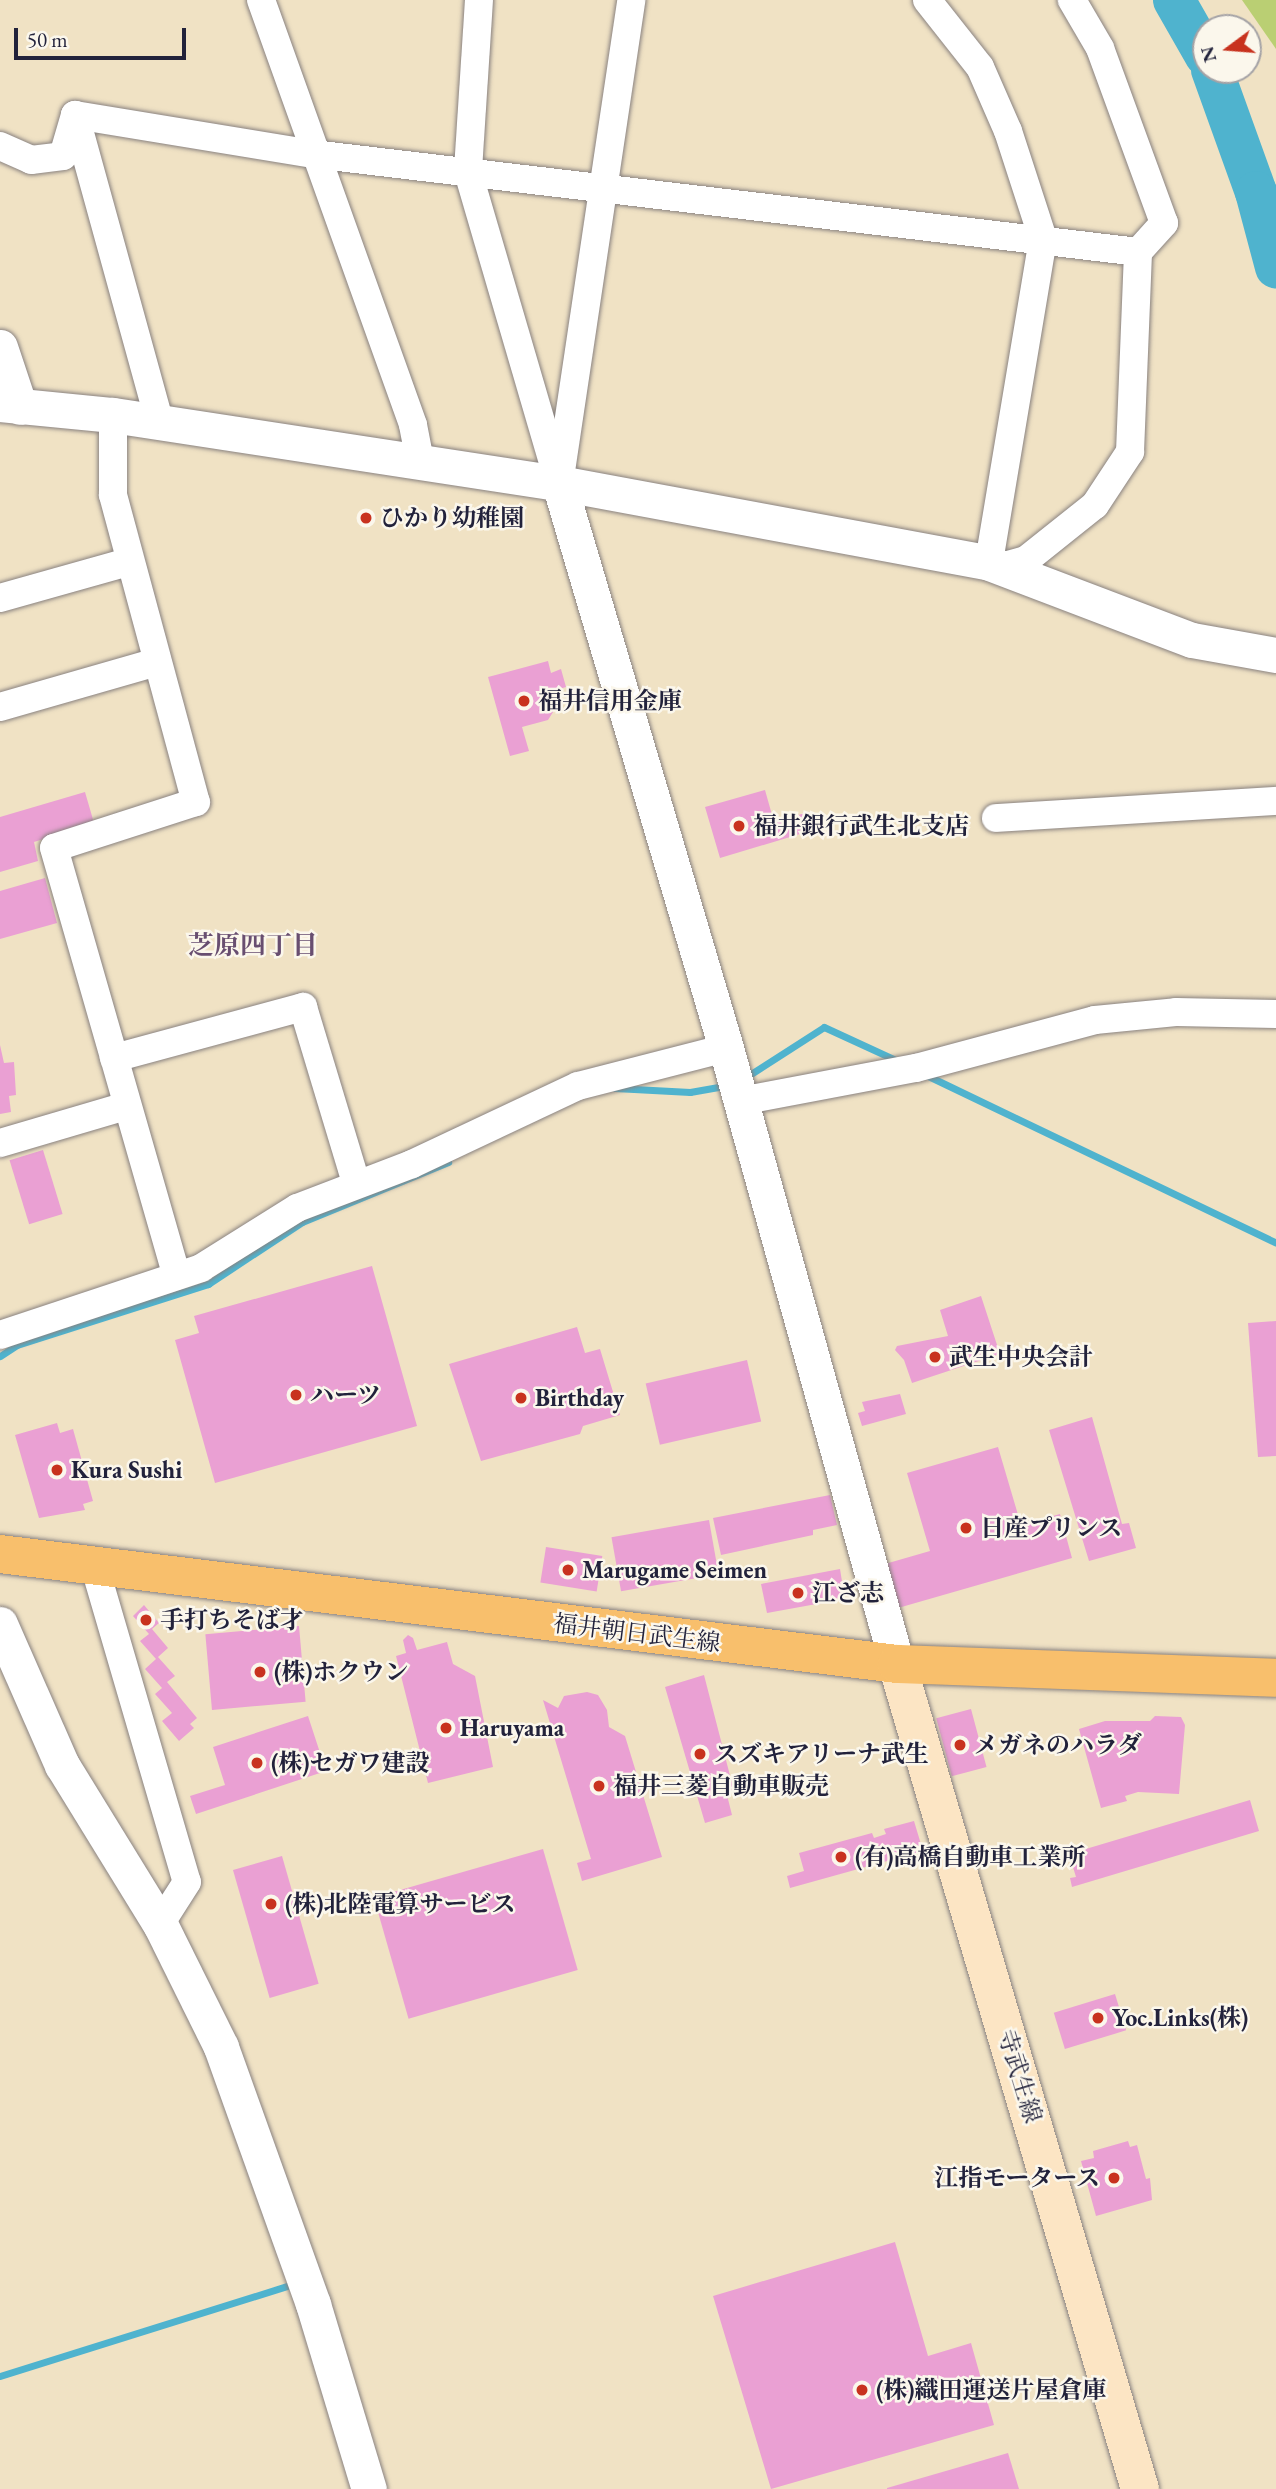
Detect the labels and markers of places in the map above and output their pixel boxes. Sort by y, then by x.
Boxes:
place label: ひかり幼稚園 [380,504,524,532]
marker: ひかり幼稚園 [358,510,374,526]
place label: 福井信用金庫 [538,687,682,715]
marker: 福井信用金庫 [516,693,532,709]
place label: 福井銀行武生北支店 [753,812,969,840]
marker: 福井銀行武生北支店 [731,818,747,834]
place label: 武生中央会計 [949,1343,1093,1371]
marker: 武生中央会計 [927,1349,943,1365]
place label: ハーツ [310,1381,382,1409]
place label: Birthday [535,1384,624,1412]
marker: ハーツ [288,1387,304,1403]
marker: Birthday [513,1390,529,1406]
place label: Kura Sushi [71,1456,182,1484]
marker: Kura Sushi [49,1462,65,1478]
place label: 日産プリンス [980,1514,1124,1542]
marker: 日産プリンス [958,1520,974,1536]
place label: Marugame Seimen [582,1556,767,1584]
marker: Marugame Seimen [560,1562,576,1578]
place label: 江ざ志 [812,1579,884,1607]
marker: 江ざ志 [790,1585,806,1601]
place label: 手打ちそば才 [160,1606,304,1634]
marker: 手打ちそば才 [138,1612,154,1628]
place label: (株)ホクウン [274,1658,409,1686]
marker: (株)ホクウン [252,1664,268,1680]
place label: Haruyama [460,1714,564,1742]
marker: Haruyama [438,1720,454,1736]
place label: メガネのハラダ [974,1731,1142,1759]
marker: メガネのハラダ [952,1737,968,1753]
place label: スズキアリーナ武生 [714,1740,930,1768]
marker: スズキアリーナ武生 [692,1746,708,1762]
place label: (株)セガワ建設 [271,1749,430,1777]
marker: (株)セガワ建設 [249,1755,265,1771]
place label: 福井三菱自動車販売 [613,1772,829,1800]
marker: 福井三菱自動車販売 [591,1778,607,1794]
place label: (有)高橋自動車工業所 [855,1843,1086,1871]
marker: (有)高橋自動車工業所 [833,1849,849,1865]
place label: (株)北陸電算サービス [285,1890,516,1918]
marker: (株)北陸電算サービス [263,1896,279,1912]
place label: Yoc.Links(株) [1112,2004,1248,2032]
marker: Yoc.Links(株) [1090,2010,1106,2026]
place label: 江指モータース [933,2164,1100,2192]
marker: 江指モータース [1106,2170,1122,2186]
place label: (株)織田運送片屋倉庫 [876,2376,1107,2404]
marker: (株)織田運送片屋倉庫 [854,2382,870,2398]

